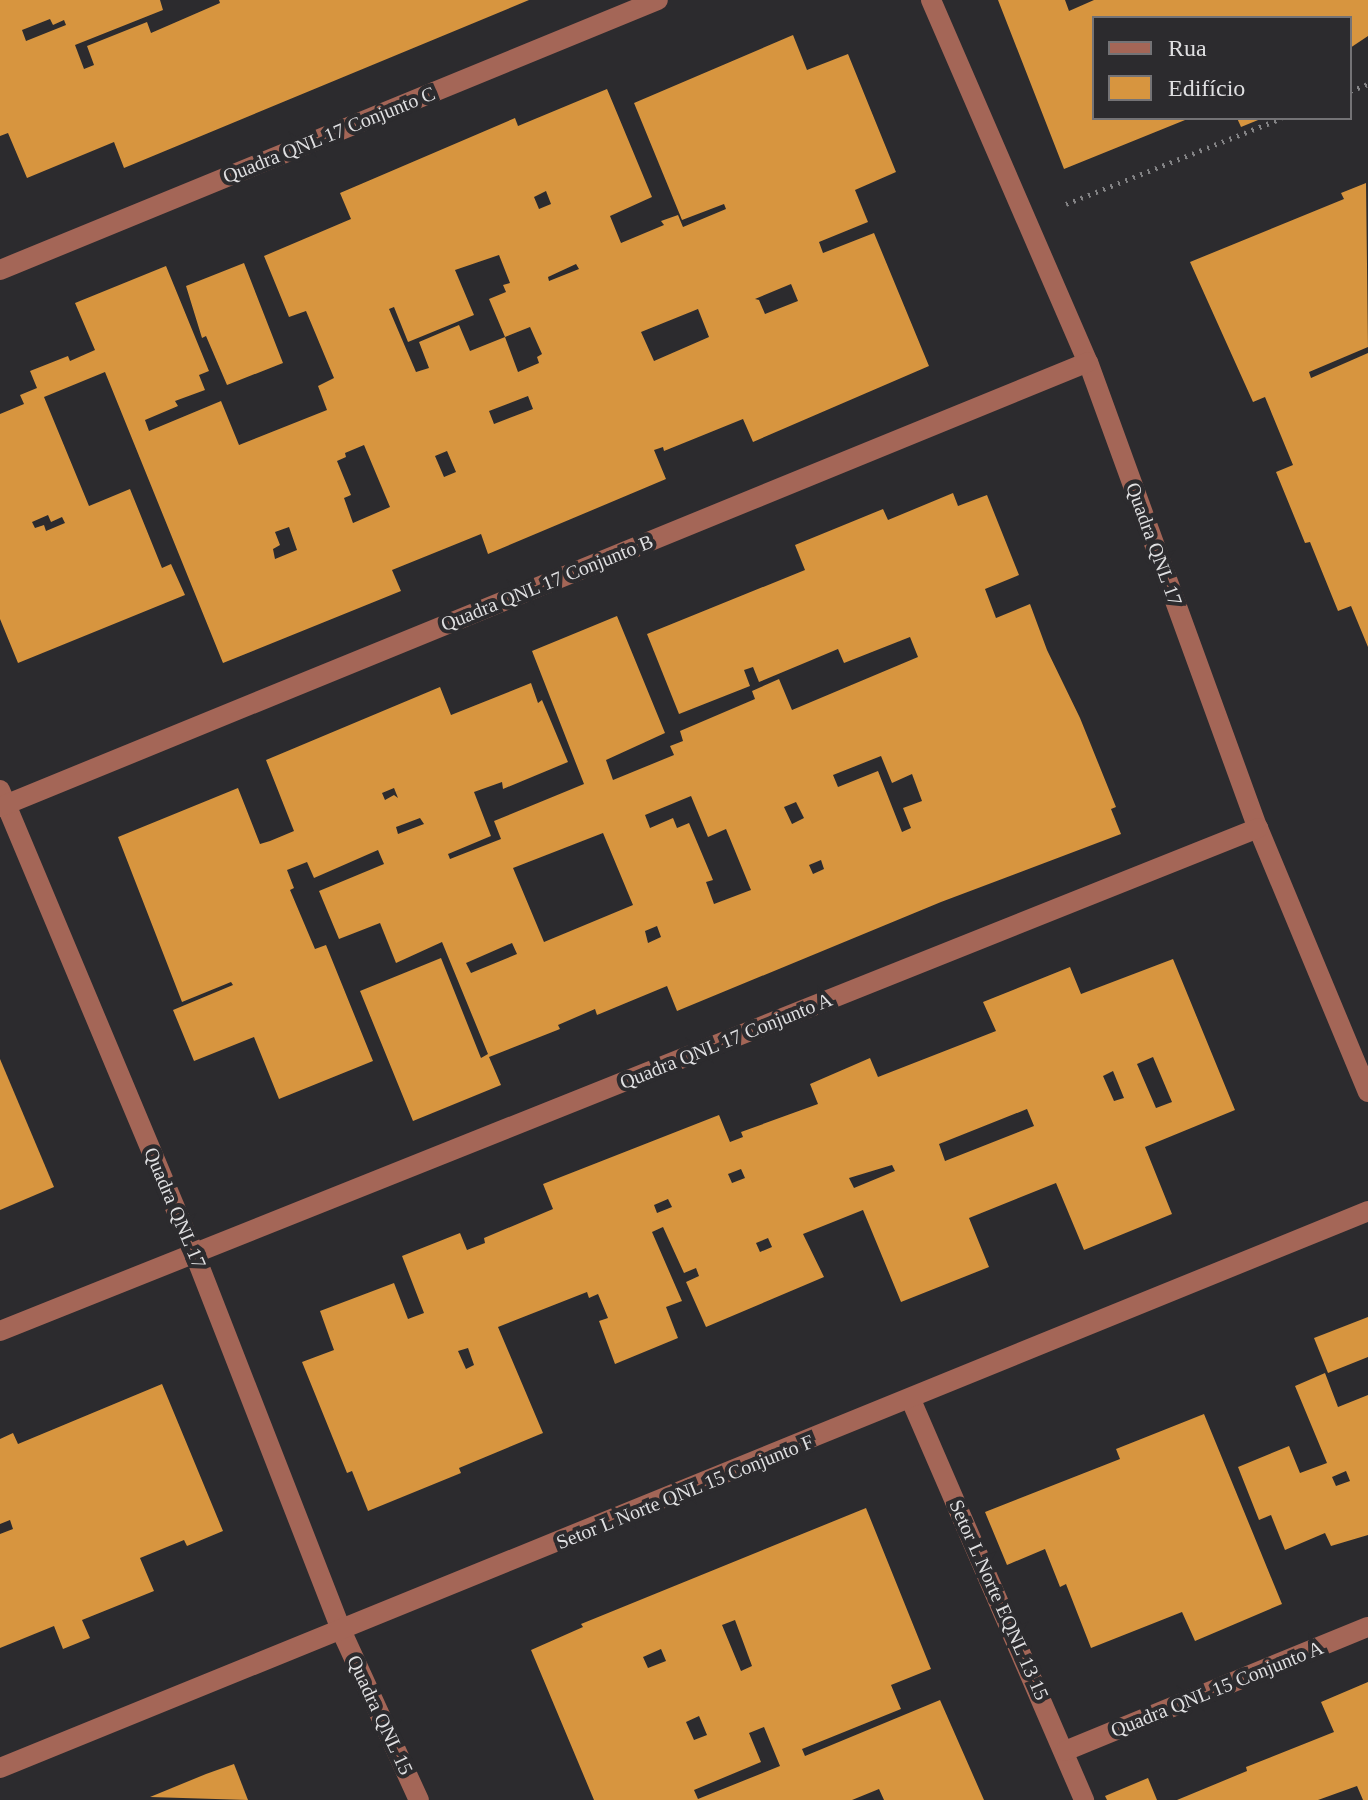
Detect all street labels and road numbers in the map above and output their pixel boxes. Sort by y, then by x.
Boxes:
street label: Quadra QNL 17 Conjunto C [219,81,439,189]
street label: Quadra QNL 17 [1120,479,1188,609]
street label: Quadra QNL 17 Conjunto B [437,529,657,637]
street label: Quadra QNL 17 Conjunto A [615,987,837,1095]
street label: Quadra QNL 17 [139,1143,211,1273]
street label: Setor L Norte QNL 15 Conjunto F [552,1429,818,1555]
street label: Setor L Norte EQNL 13 15 [944,1495,1054,1705]
street label: Quadra QNL 15 Conjunto A [1106,1635,1328,1743]
street label: Quadra QNL 15 [342,1651,418,1779]

